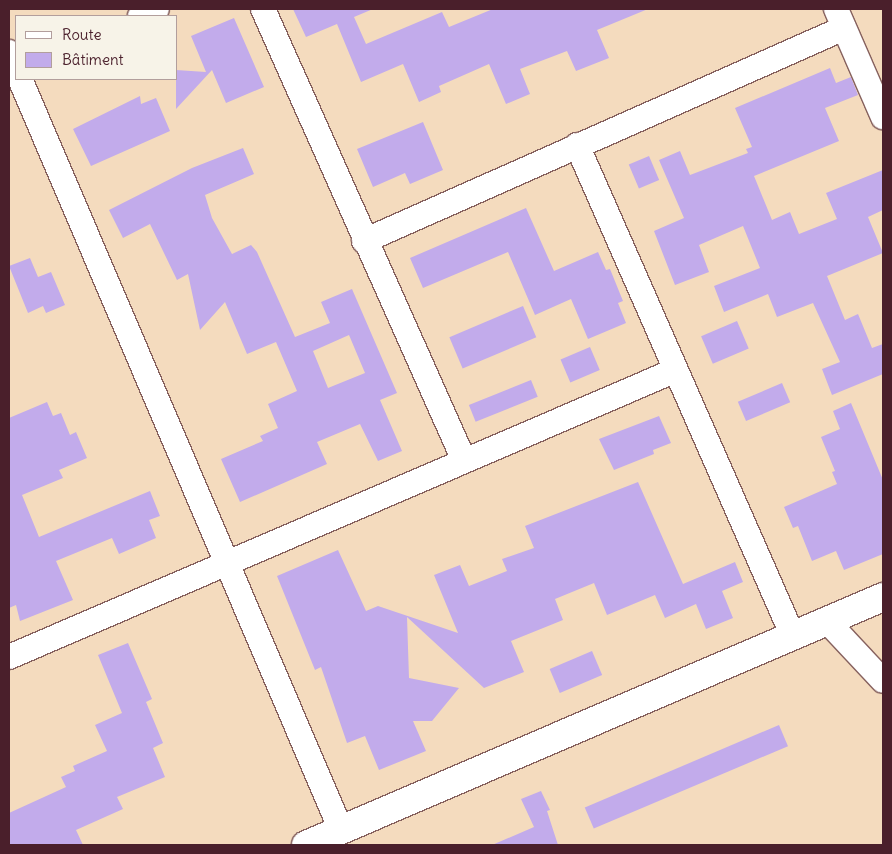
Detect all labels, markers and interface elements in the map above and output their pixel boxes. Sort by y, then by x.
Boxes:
legend [15,15,178,80]
text: Route [62,25,102,44]
text: Bâtiment [62,50,124,69]

